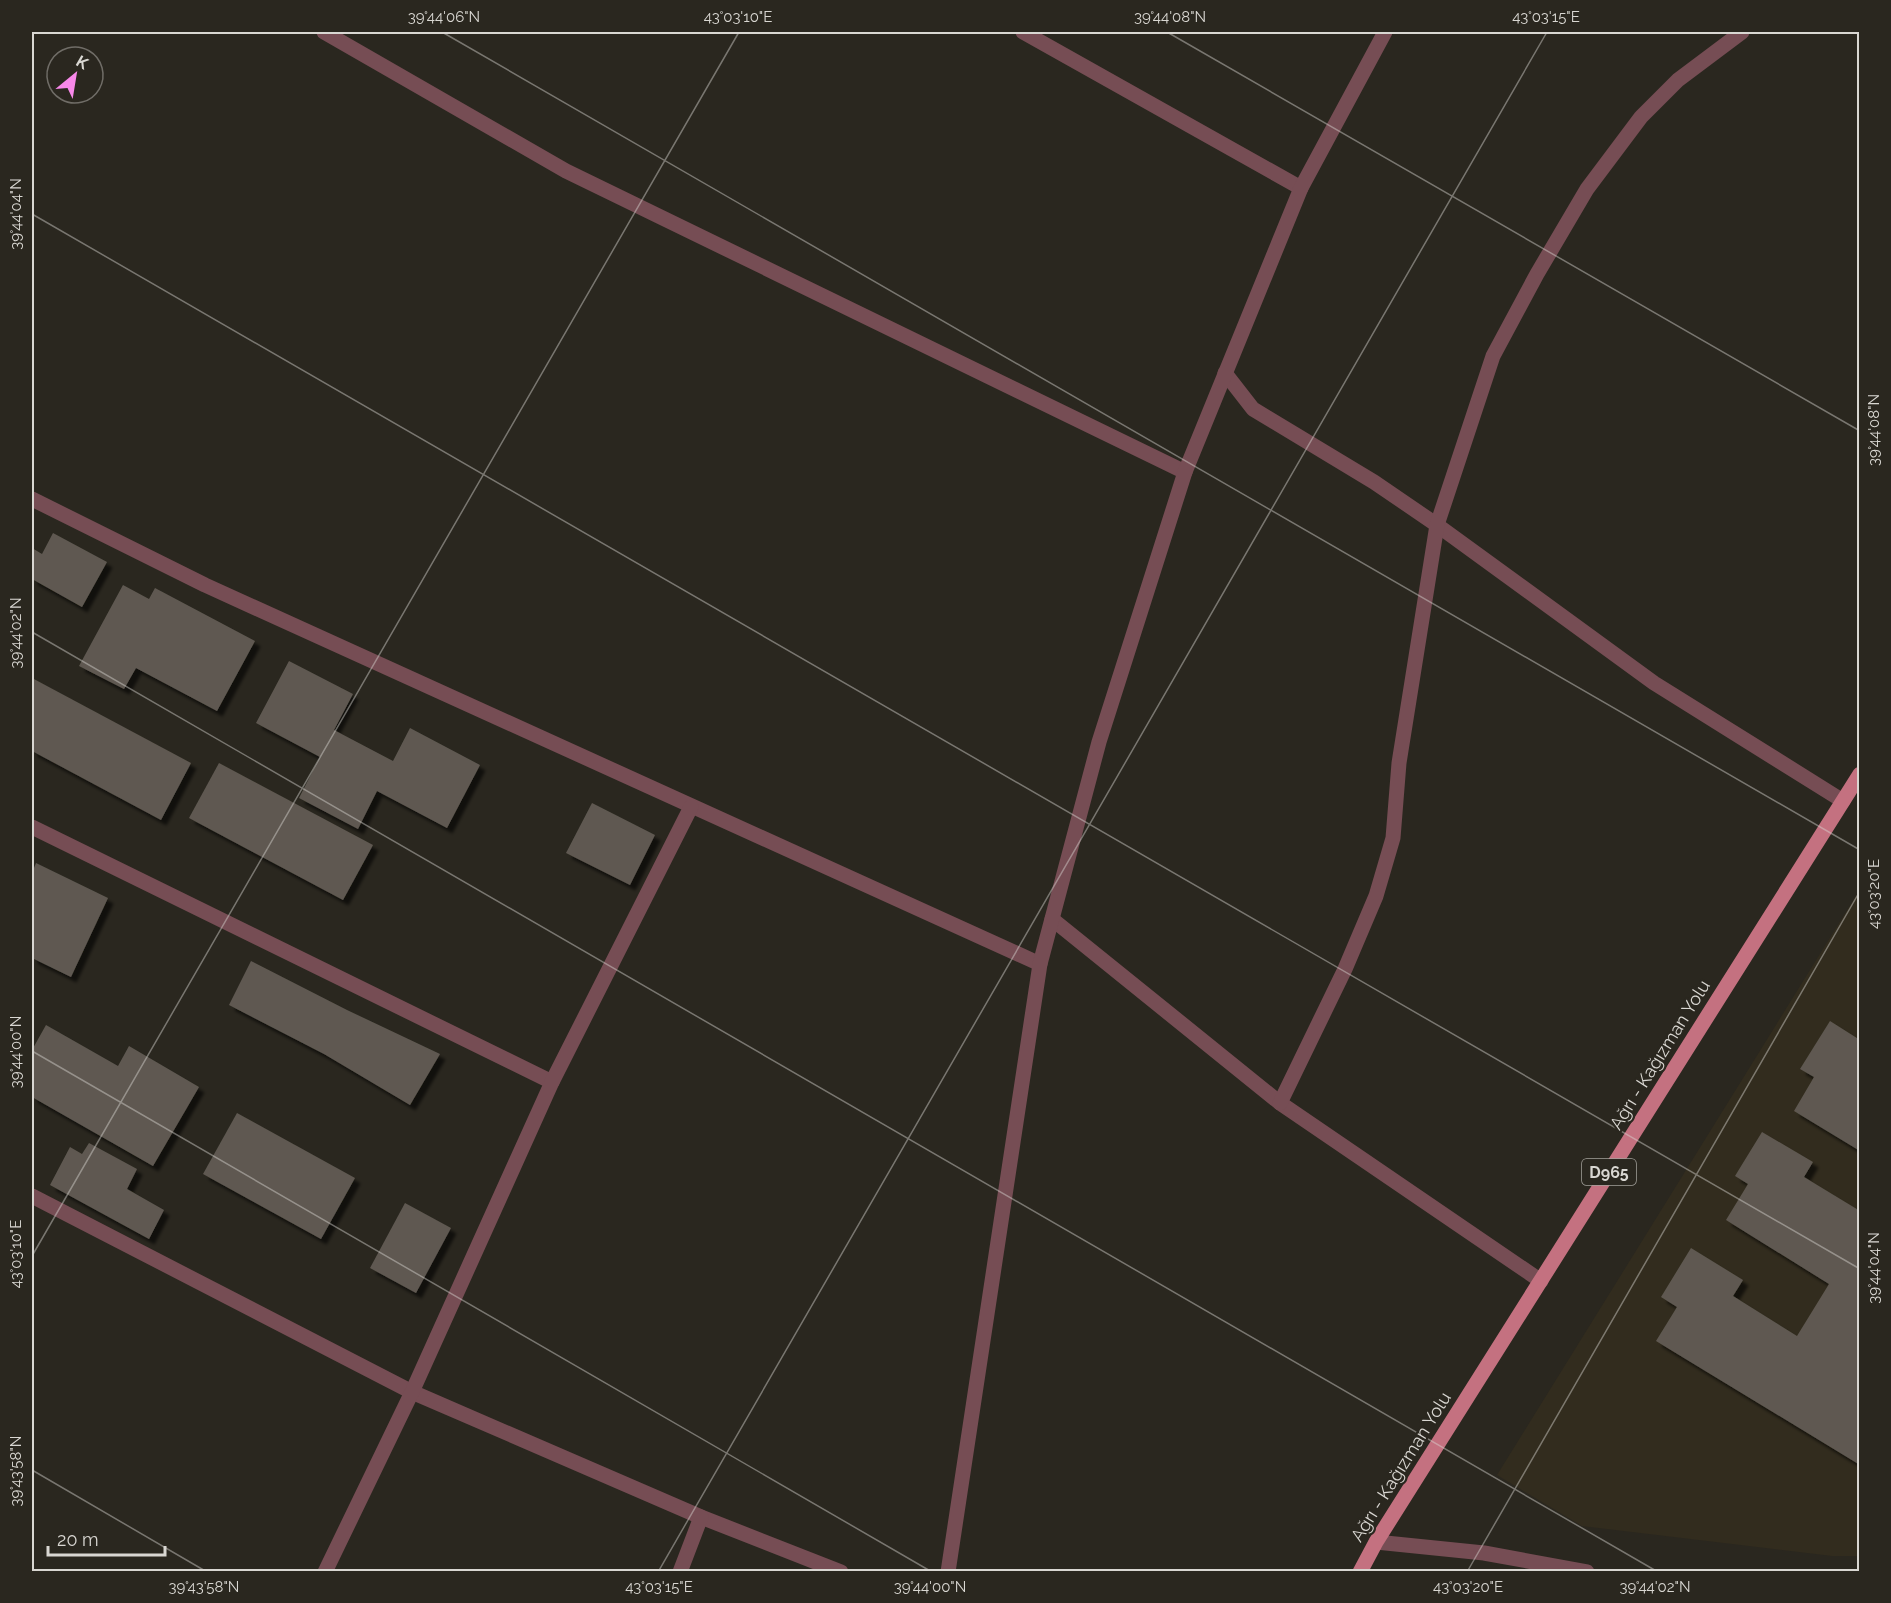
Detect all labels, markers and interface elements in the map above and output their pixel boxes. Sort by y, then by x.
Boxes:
text: 39°44'06"N [408,8,480,26]
text: 43°03'10"E [704,8,772,26]
text: 39°44'08"N [1134,8,1206,26]
text: 43°03'15"E [1512,8,1580,26]
north arrow [45,45,105,105]
text: K [73,52,92,73]
text: 39°44'04"N [7,178,25,250]
text: 39°44'08"N [1865,394,1883,466]
text: 39°44'02"N [7,597,25,669]
text: 43°03'20"E [1865,859,1883,929]
street label: Ağrı - Kağızman Yolu [1605,976,1714,1133]
text: 39°44'00"N [7,1016,25,1088]
road number: D965 [1582,1159,1636,1185]
text: 43°03'10"E [7,1220,25,1288]
text: 39°44'04"N [1865,1232,1883,1304]
street label: Ağrı - Kağızman Yolu [1346,1388,1455,1545]
text: 39°43'58"N [7,1436,25,1506]
scale bar [48,1519,165,1557]
text: 20 m [57,1529,99,1550]
text: 39°43'58"N [169,1578,239,1596]
text: 43°03'15"E [625,1578,693,1596]
text: 39°44'00"N [894,1578,966,1596]
text: 43°03'20"E [1433,1578,1503,1596]
text: 39°44'02"N [1619,1578,1691,1596]

